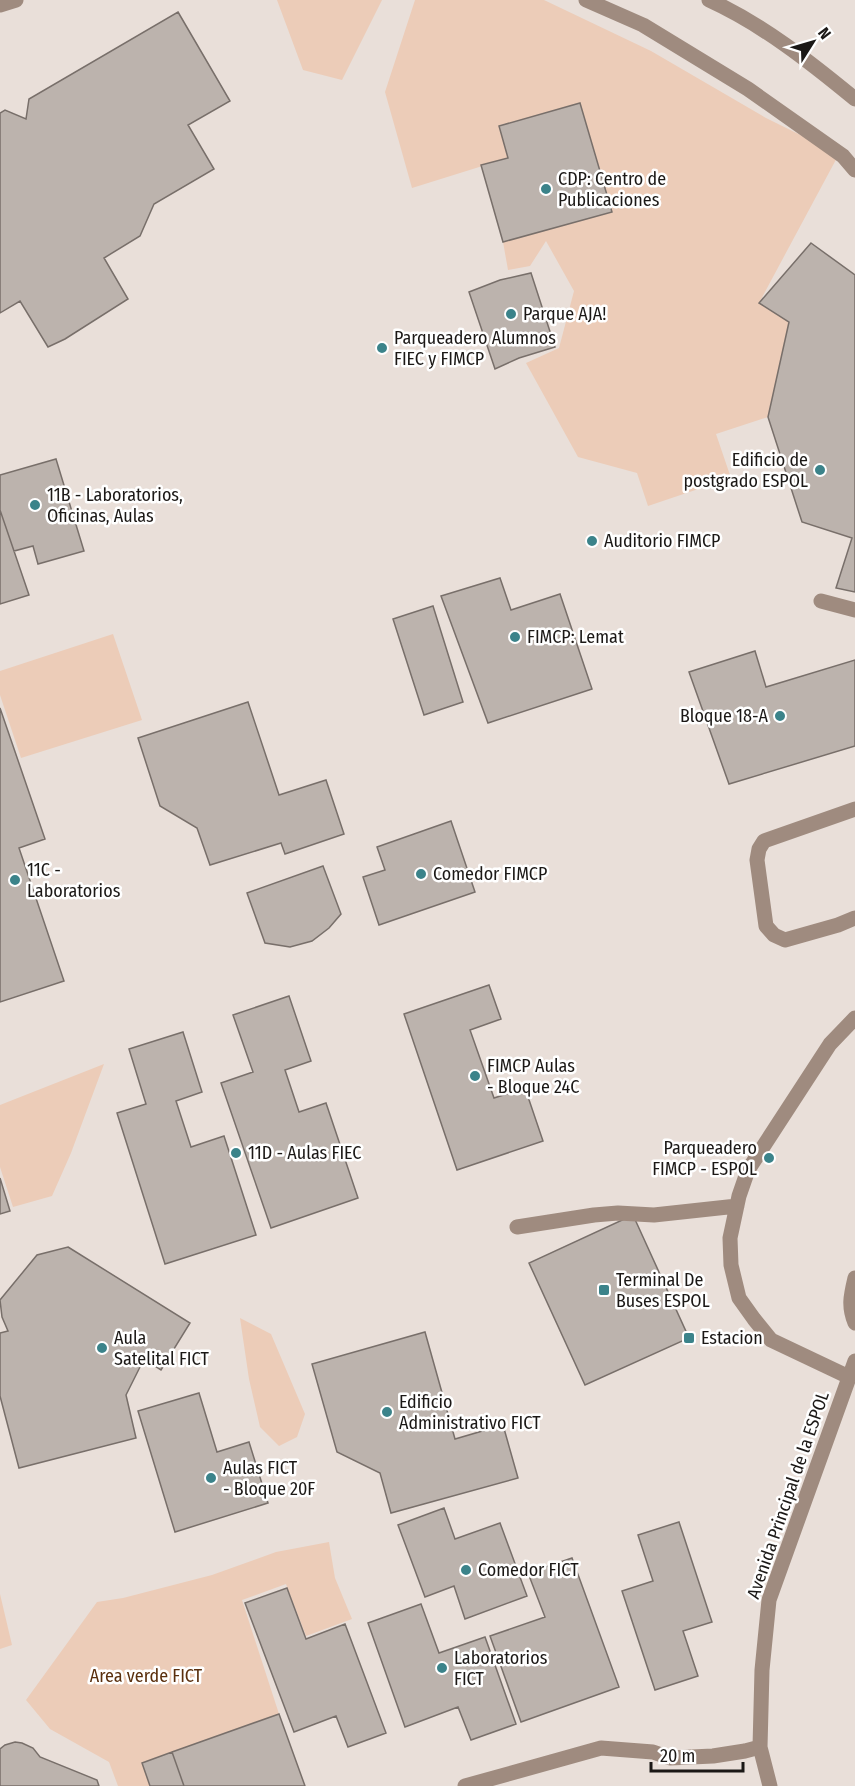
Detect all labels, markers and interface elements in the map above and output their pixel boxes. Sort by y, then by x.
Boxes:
north arrow [783,12,843,72]
text: N [814,24,835,43]
place label: CDP: Centro de Publicaciones [558,168,666,211]
marker: CDP: Centro de Publicaciones [539,182,553,196]
place label: Parque AJA! [523,303,606,325]
marker: Parque AJA! [504,307,518,321]
place label: Parqueadero Alumnos FIEC y FIMCP [394,327,556,370]
marker: Parqueadero Alumnos FIEC y FIMCP [375,341,389,355]
place label: Edificio de postgrado ESPOL [683,449,808,492]
marker: Edificio de postgrado ESPOL [813,463,827,477]
place label: 11B - Laboratorios, Oficinas, Aulas [47,484,183,527]
marker: 11B - Laboratorios, Oficinas, Aulas [28,498,42,512]
place label: Auditorio FIMCP [604,530,720,552]
marker: Auditorio FIMCP [585,534,599,548]
place label: FIMCP: Lemat [527,626,624,648]
marker: FIMCP: Lemat [508,630,522,644]
place label: Bloque 18-A [680,705,769,727]
marker: Bloque 18-A [773,709,787,723]
place label: 11C - Laboratorios [27,859,121,902]
place label: Comedor FIMCP [433,863,547,885]
marker: Comedor FIMCP [414,867,428,881]
marker: 11C - Laboratorios [8,873,22,887]
place label: FIMCP Aulas - Bloque 24C [487,1055,579,1098]
marker: FIMCP Aulas - Bloque 24C [468,1069,482,1083]
place label: Parqueadero FIMCP - ESPOL [652,1137,757,1180]
place label: 11D - Aulas FIEC [248,1142,361,1164]
marker: 11D - Aulas FIEC [229,1146,243,1160]
marker: Parqueadero FIMCP - ESPOL [762,1151,776,1165]
place label: Terminal De Buses ESPOL [616,1269,710,1312]
marker: Terminal De Buses ESPOL [597,1283,611,1297]
place label: Aula Satelital FICT [114,1327,209,1370]
place label: Estacion [701,1327,763,1349]
marker: Estacion [682,1331,696,1345]
marker: Aula Satelital FICT [95,1341,109,1355]
street label: Avenida Principal de la ESPOL [742,1388,834,1602]
place label: Edificio Administrativo FICT [399,1391,541,1434]
marker: Edificio Administrativo FICT [380,1405,394,1419]
place label: Aulas FICT - Bloque 20F [223,1457,315,1500]
marker: Aulas FICT - Bloque 20F [204,1471,218,1485]
place label: Comedor FICT [478,1559,579,1581]
marker: Comedor FICT [459,1563,473,1577]
place label: Laboratorios FICT [454,1647,548,1690]
marker: Laboratorios FICT [435,1661,449,1675]
park label: Area verde FICT [90,1665,203,1687]
scale bar [651,1735,742,1773]
text: 20 m [660,1745,695,1767]

